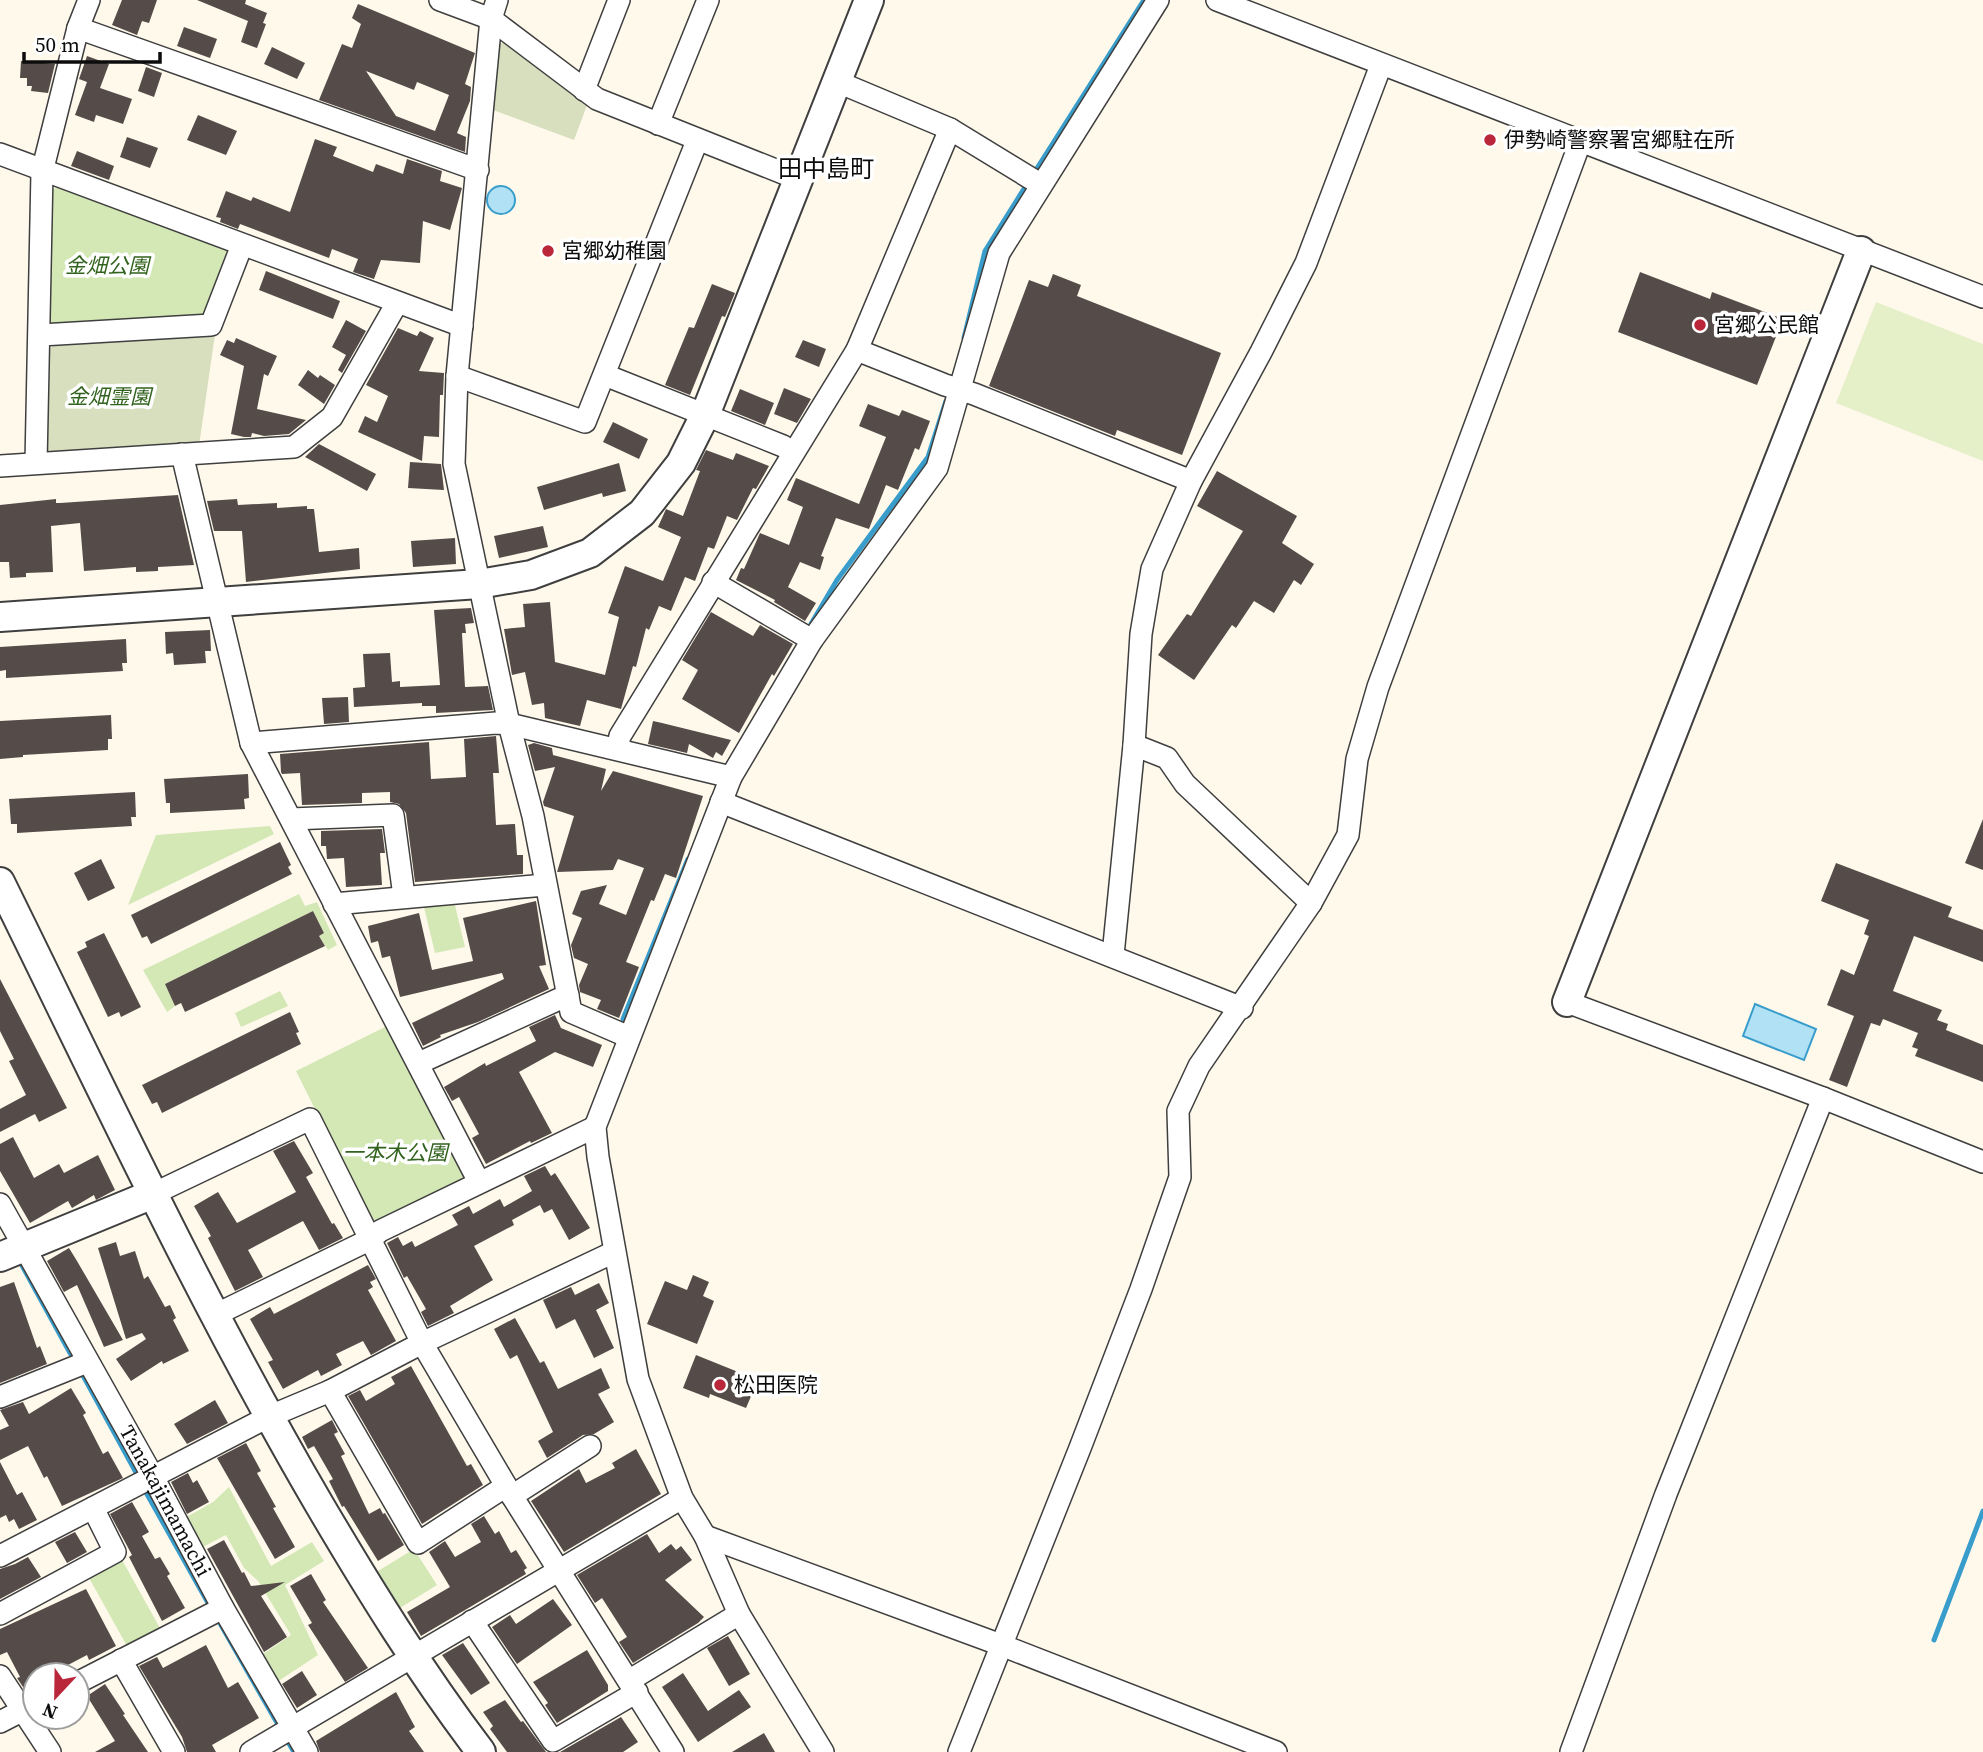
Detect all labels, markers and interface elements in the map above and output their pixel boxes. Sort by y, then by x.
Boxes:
scale bar [24,21,161,65]
text: 50 m [35,30,80,59]
place label: 伊勢崎警察署宮郷駐在所 [1504,125,1735,154]
marker: 伊勢崎警察署宮郷駐在所 [1482,132,1498,148]
district label: 田中島町 [778,152,874,185]
place label: 宮郷幼稚園 [562,236,667,265]
marker: 宮郷幼稚園 [540,243,556,259]
park label: 金畑公園 [65,251,152,280]
place label: 宮郷公民館 [1714,310,1819,339]
marker: 宮郷公民館 [1692,317,1708,333]
park label: 金畑霊園 [67,382,154,411]
park label: 一本木公園 [343,1138,450,1167]
place label: 松田医院 [734,1370,818,1399]
marker: 松田医院 [712,1377,728,1393]
street label: Tanakajimamachi [113,1420,219,1582]
north arrow [21,1661,91,1731]
text: N [38,1697,61,1726]

